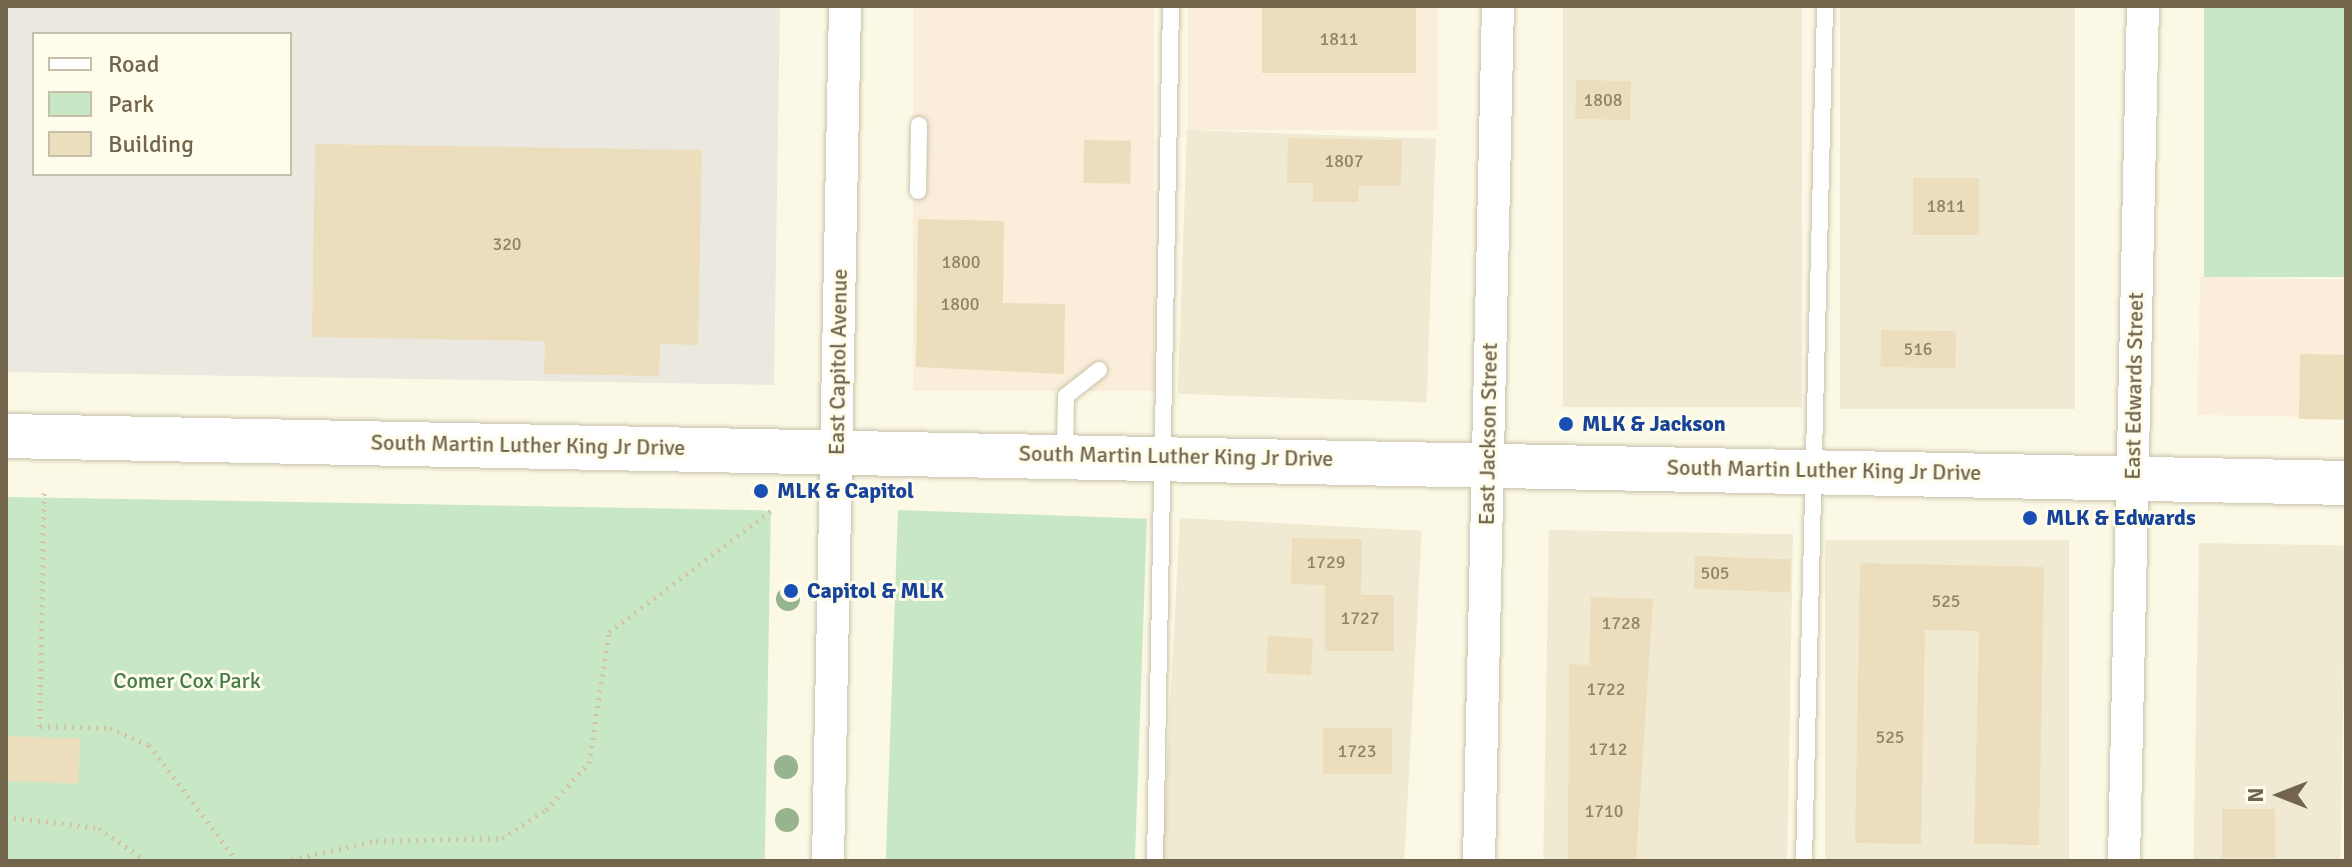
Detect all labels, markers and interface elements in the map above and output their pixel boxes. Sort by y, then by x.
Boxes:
house number: 1811 [1320,28,1358,50]
legend [32,32,292,176]
text: Road [108,49,159,79]
text: Park [108,89,154,119]
house number: 1808 [1584,89,1622,111]
text: Building [108,129,194,159]
house number: 1807 [1325,150,1363,172]
house number: 1811 [1927,195,1965,217]
house number: 320 [492,233,522,255]
house number: 1800 [942,251,980,273]
street label: East Capitol Avenue [823,269,853,455]
street label: East Edwards Street [2119,292,2149,480]
house number: 1800 [941,293,979,315]
house number: 516 [1903,338,1933,360]
street label: East Jackson Street [1473,342,1503,526]
place label: MLK & Jackson [1582,411,1726,437]
marker: MLK & Jackson [1557,415,1575,433]
street label: South Martin Luther King Jr Drive [371,429,685,461]
street label: South Martin Luther King Jr Drive [1019,440,1333,472]
street label: South Martin Luther King Jr Drive [1667,454,1981,486]
place label: MLK & Capitol [777,478,914,504]
marker: MLK & Capitol [752,482,770,500]
place label: MLK & Edwards [2046,505,2196,531]
marker: MLK & Edwards [2021,509,2039,527]
house number: 1729 [1307,551,1345,573]
house number: 505 [1700,562,1730,584]
place label: Capitol & MLK [807,578,944,604]
marker: Capitol & MLK [782,582,800,600]
house number: 525 [1931,590,1961,612]
house number: 1727 [1341,607,1379,629]
house number: 1728 [1602,612,1640,634]
park label: Comer Cox Park [113,668,261,694]
house number: 1722 [1587,678,1625,700]
house number: 525 [1875,726,1905,748]
house number: 1712 [1589,738,1627,760]
house number: 1723 [1338,740,1376,762]
north arrow [2240,755,2320,835]
text: N [2242,787,2269,803]
house number: 1710 [1585,800,1623,822]

